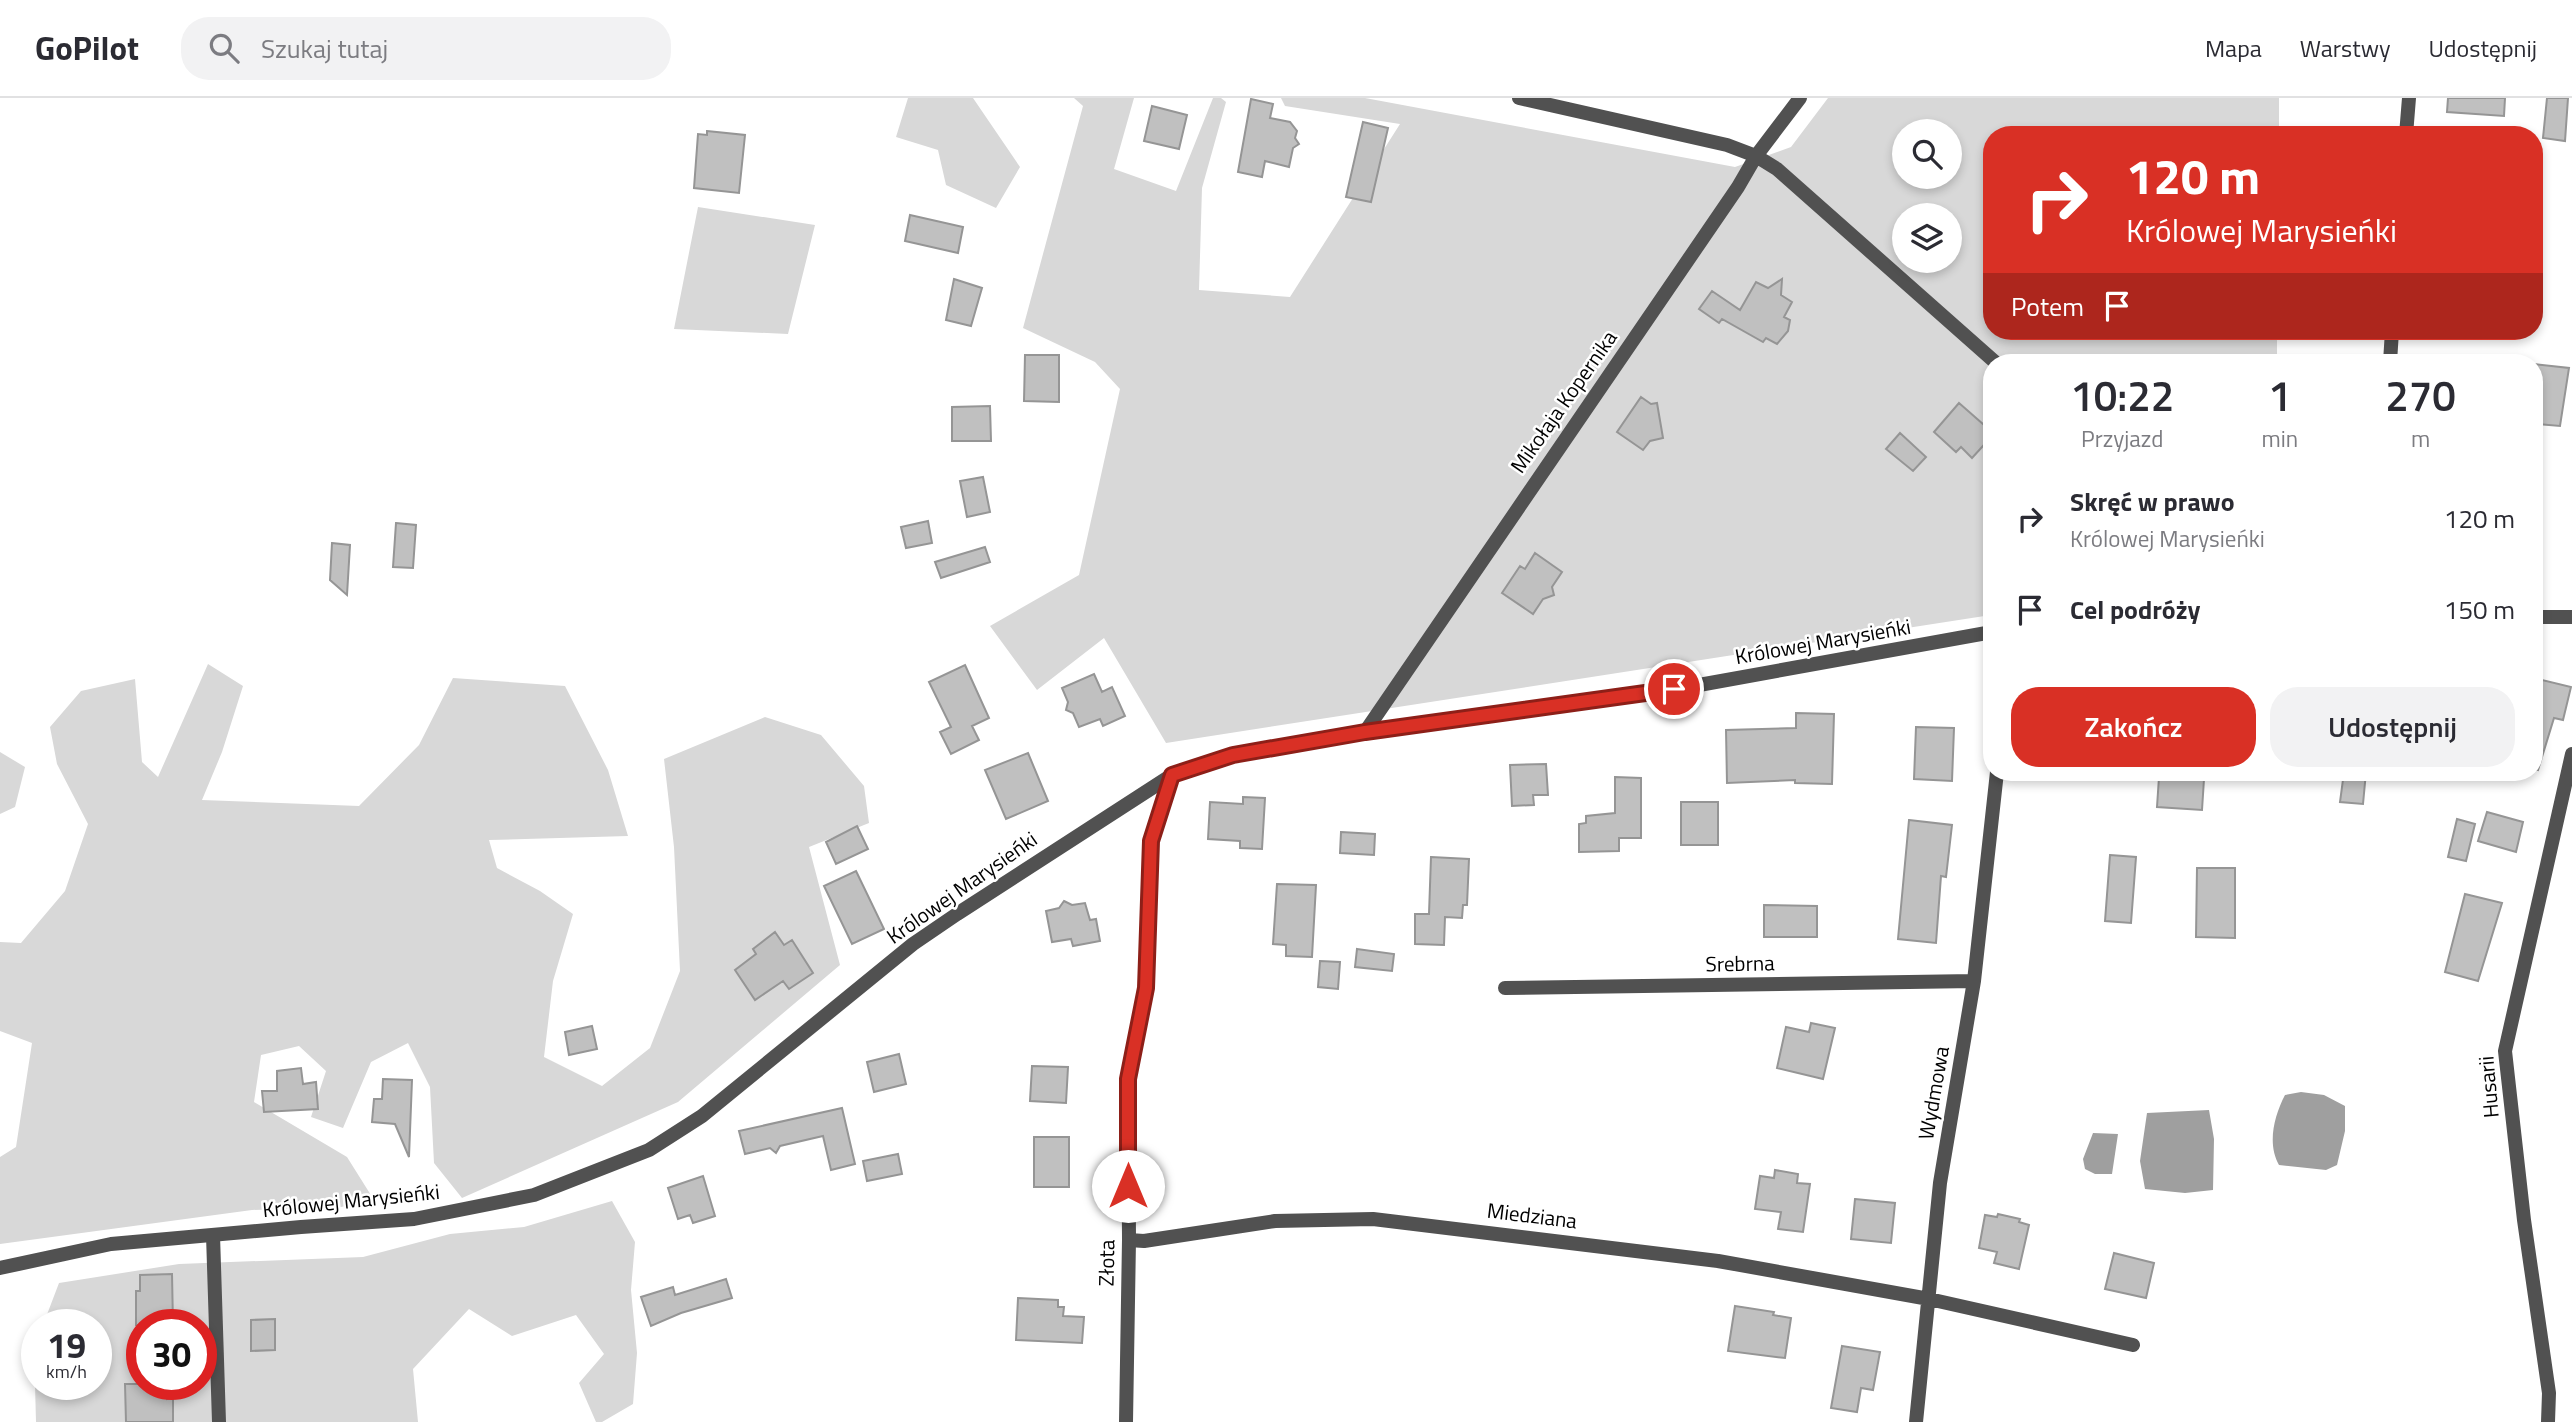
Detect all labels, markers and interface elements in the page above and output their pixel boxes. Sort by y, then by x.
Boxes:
search box [181,17,671,80]
text: GoPilot [35,23,139,73]
icon: search [205,29,243,67]
text: Szukaj tutaj [261,29,388,68]
text: Mapa [2205,30,2262,66]
text: Warstwy [2300,30,2391,66]
text: Udostępnij [2429,30,2537,66]
map controls [1892,119,1962,273]
button: search [1892,119,1962,189]
text: 120 m [2126,138,2260,213]
icon: right [2011,154,2102,245]
button: layers [1892,203,1962,273]
text: Królowej Marysieńki [2126,206,2397,254]
text: Potem [2011,287,2084,326]
icon: arrive [2098,287,2136,325]
street label: Mikołaja Kopernika [1502,323,1625,479]
text: 10:22 [2070,363,2174,427]
text: 1 [2268,363,2292,427]
text: 270 [2385,363,2456,427]
text: Przyjazd [2081,421,2163,456]
text: min [2261,421,2298,456]
text: m [2411,421,2430,456]
text: Skręć w prawo [2070,482,2235,521]
text: 120 m [2444,499,2515,538]
icon: right [2011,500,2049,538]
text: Królowej Marysieńki [2070,521,2265,556]
text: Cel podróży [2070,590,2200,629]
text: 150 m [2444,590,2515,629]
icon: arrive [2011,591,2049,629]
street label: Królowej Marysieńki [1732,610,1913,672]
pin [1644,659,1704,719]
icon: arrive [1655,670,1693,708]
button: Zakończ [2011,687,2256,767]
button: Udostępnij [2270,687,2515,767]
street label: Królowej Marysieńki [879,823,1043,951]
street label: Srebrna [1705,946,1775,980]
street label: Wydmowa [1909,1043,1957,1142]
street label: Husarii [2469,1055,2507,1119]
position arrow [1091,1149,1165,1223]
street label: Królowej Marysieńki [261,1175,441,1225]
street label: Miedziana [1485,1194,1579,1236]
street label: Złota [1090,1239,1122,1287]
speed limit sign: 30 [126,1309,217,1400]
text: 19 [47,1318,86,1372]
text: km/h [46,1358,87,1385]

